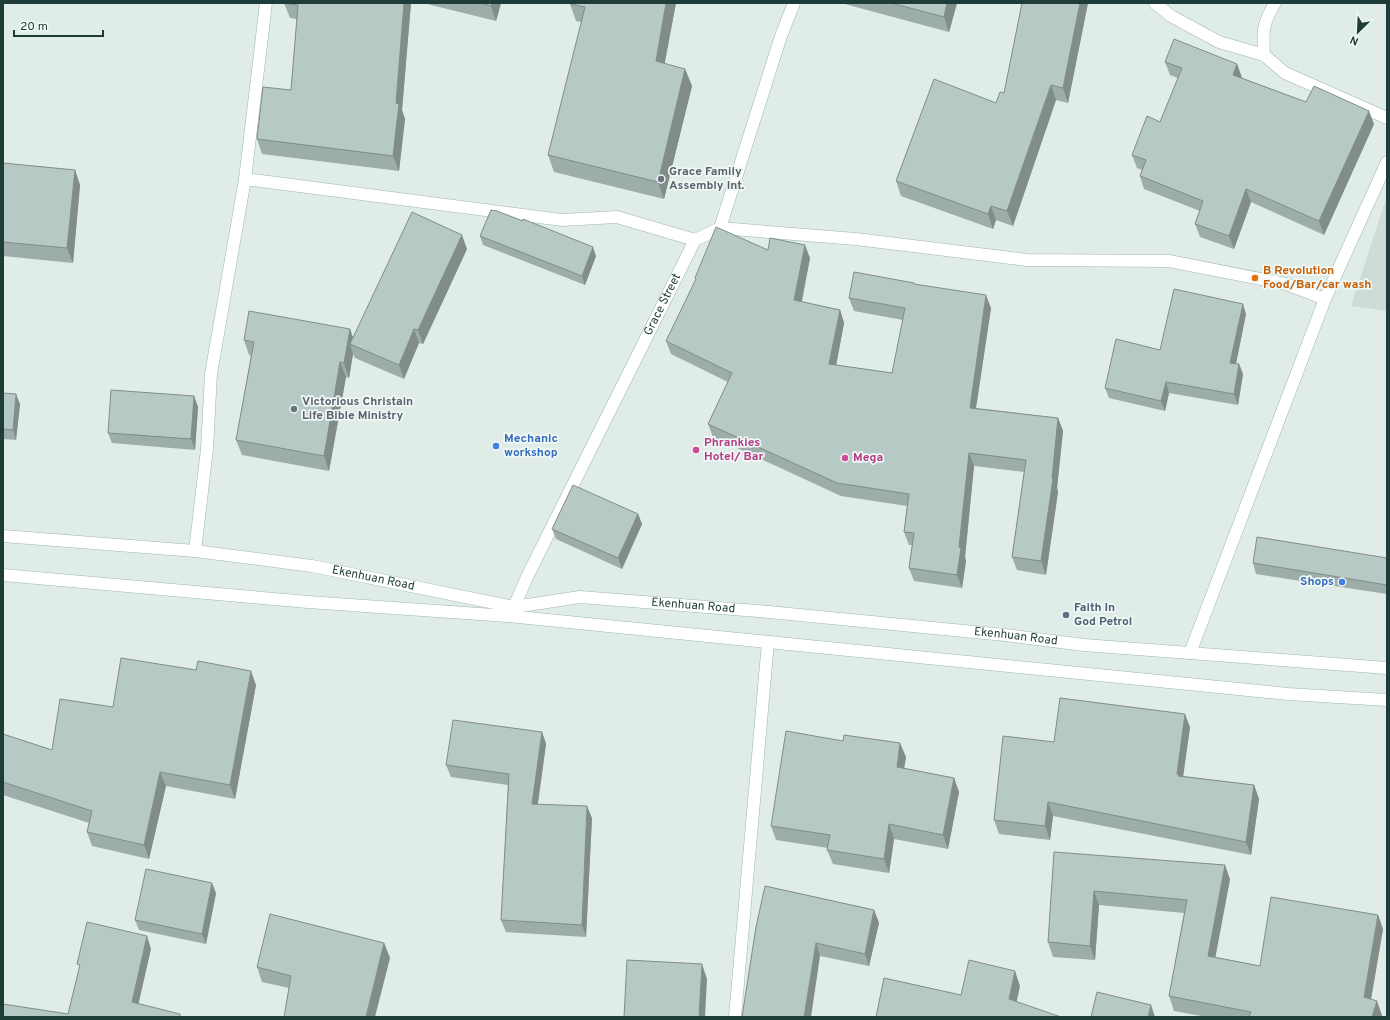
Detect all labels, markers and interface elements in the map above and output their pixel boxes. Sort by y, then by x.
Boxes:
scale bar [14,12,103,38]
north arrow [1338,12,1378,52]
text: 20 m [20,19,48,35]
text: N [1348,32,1361,48]
place label: Grace Family Assembly Int. [669,164,745,194]
marker: Grace Family Assembly Int. [656,174,666,184]
place label: B Revolution Food/Bar/car wash [1263,263,1371,293]
street label: Grace Street [641,271,685,339]
marker: B Revolution Food/Bar/car wash [1250,273,1260,283]
place label: Victorious Christain Life Bible Ministry [302,394,413,424]
marker: Victorious Christain Life Bible Ministry [289,404,299,414]
place label: Mechanic workshop [504,431,558,461]
place label: Phrankies Hotel/ Bar [704,435,764,465]
marker: Mechanic workshop [491,441,501,451]
marker: Phrankies Hotel/ Bar [691,445,701,455]
place label: Mega [853,450,883,466]
marker: Mega [840,453,850,463]
street label: Ekenhuan Road [330,562,416,595]
place label: Shops [1300,574,1334,590]
marker: Shops [1337,577,1347,587]
street label: Ekenhuan Road [651,595,736,617]
place label: Faith In God Petrol [1074,600,1132,630]
marker: Faith In God Petrol [1061,610,1071,620]
street label: Ekenhuan Road [973,624,1058,650]

